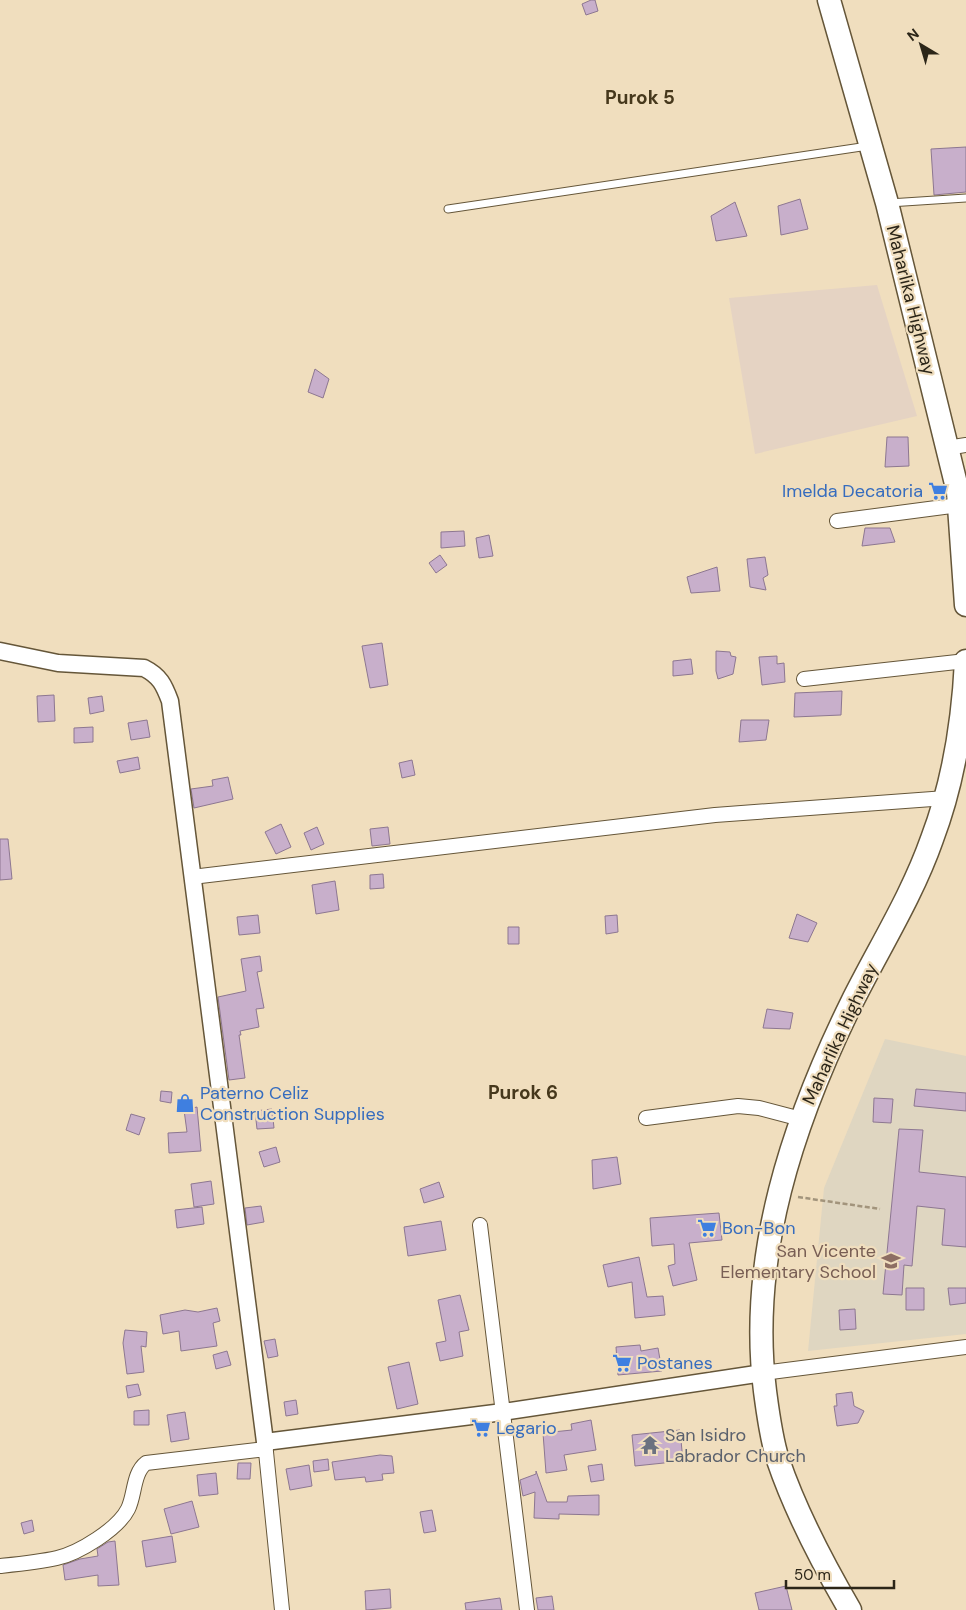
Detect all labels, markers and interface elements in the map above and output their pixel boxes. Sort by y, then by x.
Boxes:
north arrow [896,20,946,70]
text: N [903,25,923,45]
district label: Purok 5 [605,85,675,110]
street label: Maharlika Highway [881,223,941,377]
place label: Imelda Decatoria [782,479,923,503]
supermarket icon: Imelda Decatoria [927,480,949,502]
street label: Maharlika Highway [797,959,883,1109]
district label: Purok 6 [488,1080,558,1105]
place label: Paterno Celiz Construction Supplies [200,1081,385,1126]
shop icon: Paterno Celiz Construction Supplies [174,1092,196,1114]
place label: Bon-Bon [722,1216,795,1240]
supermarket icon: Bon-Bon [696,1217,718,1239]
place label: San Vicente Elementary School [720,1239,876,1284]
school or university icon: San Vicente Elementary School [880,1250,902,1272]
place label: Postanes [637,1351,713,1375]
supermarket icon: Postanes [611,1352,633,1374]
place label: Legario [496,1416,557,1440]
supermarket icon: Legario [470,1417,492,1439]
place label: San Isidro Labrador Church [665,1423,806,1468]
temple icon: San Isidro Labrador Church [639,1434,661,1456]
scale bar [786,1558,894,1590]
text: 50 m [794,1565,831,1585]

